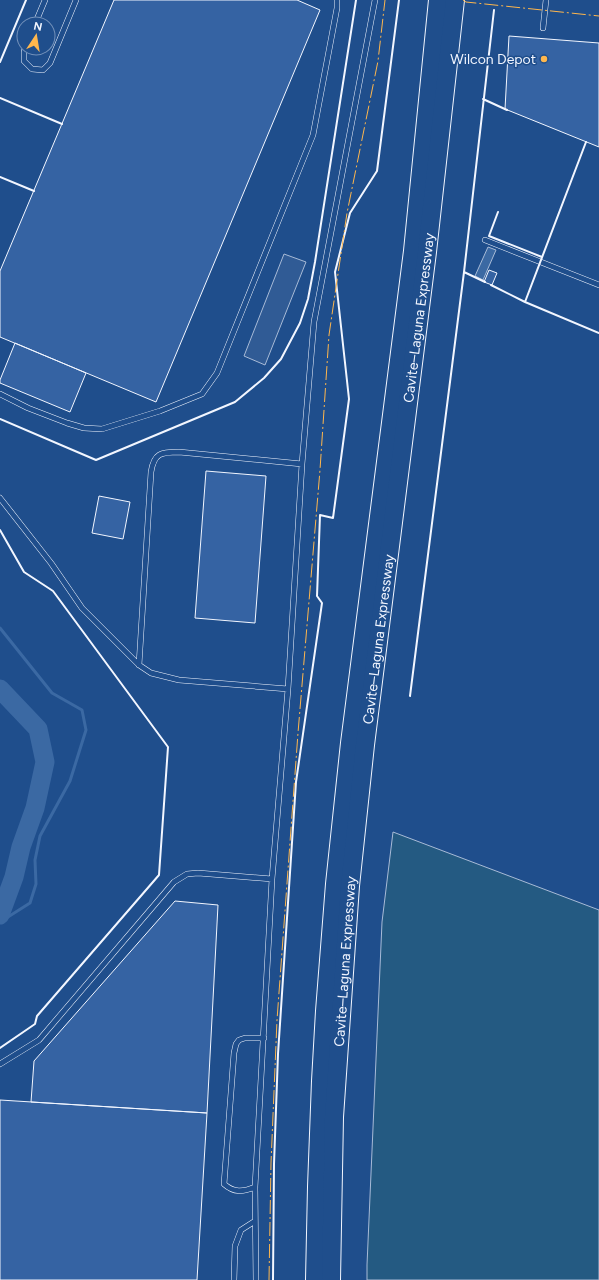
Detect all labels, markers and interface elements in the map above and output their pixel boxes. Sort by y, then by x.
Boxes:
north arrow [16,16,56,56]
text: N [32,19,43,34]
place label: Wilcon Depot [450,51,536,68]
marker: Wilcon Depot [539,54,549,64]
street label: Cavite–Laguna Expressway [400,231,438,404]
street label: Cavite–Laguna Expressway [360,553,398,725]
street label: Cavite–Laguna Expressway [331,875,360,1047]

